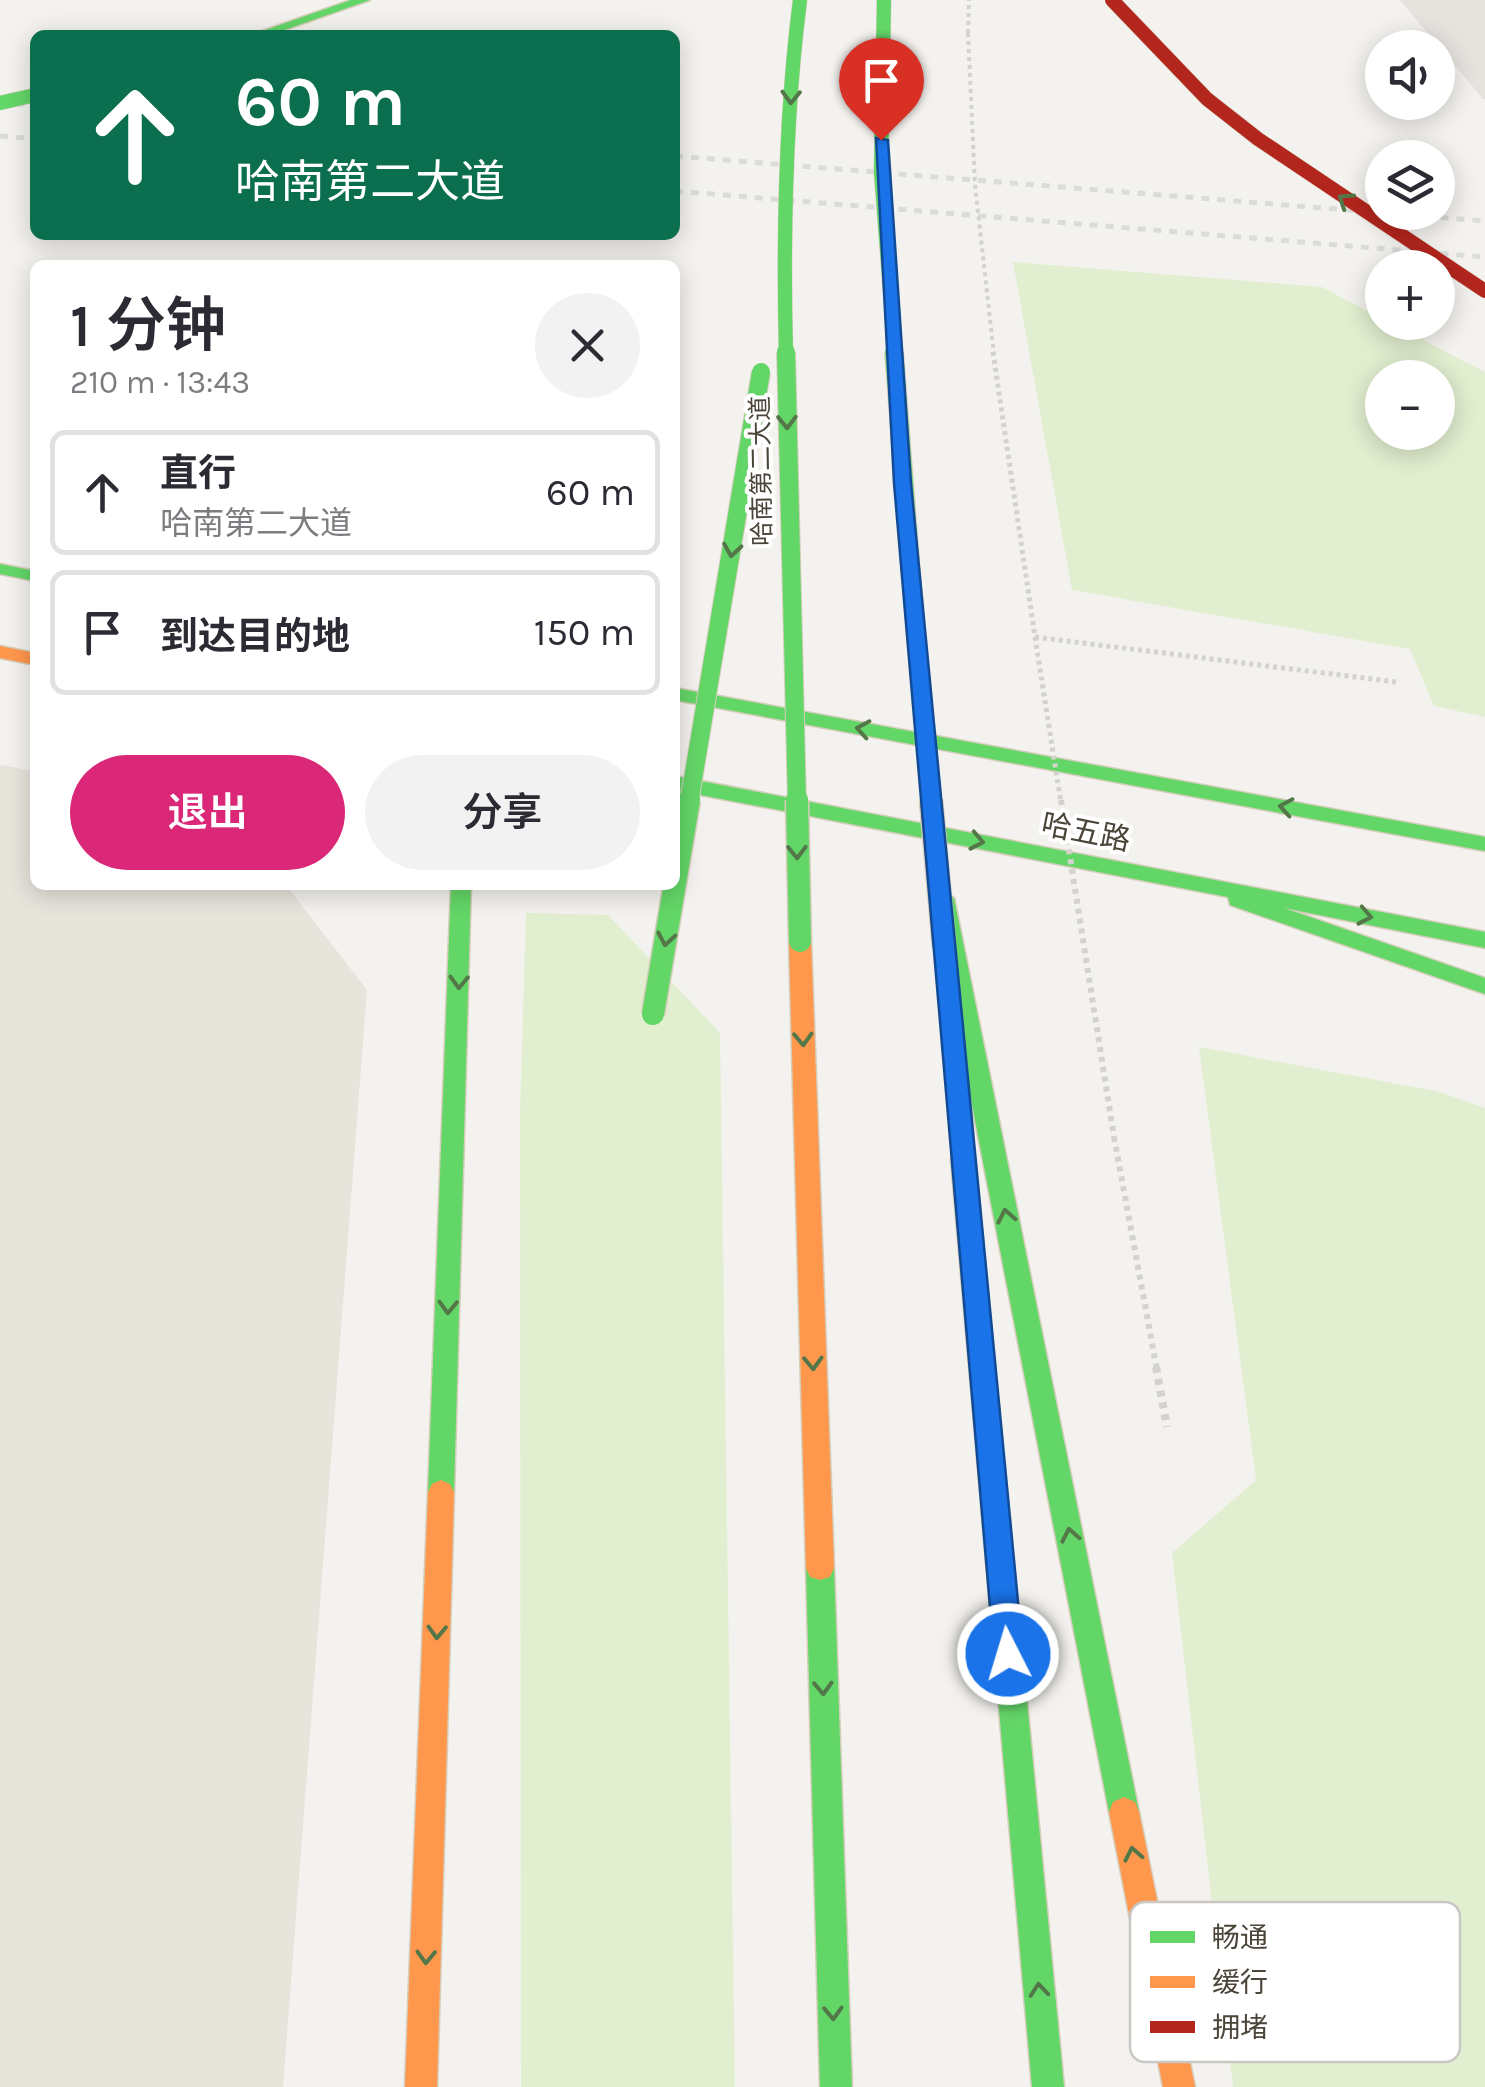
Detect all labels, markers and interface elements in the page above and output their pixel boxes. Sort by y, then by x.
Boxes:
map controls [1365,30,1455,450]
button: sound [1365,30,1455,120]
pin [839,38,924,141]
icon: arrive [854,53,909,108]
text: 60 m [235,61,406,143]
icon: ahead [70,70,200,200]
one-way arrow [781,90,802,106]
button: layers [1365,140,1455,230]
text: 哈南第二大道 [235,156,505,208]
one-way arrow [1337,193,1355,212]
button: + [1365,250,1455,340]
text: 1 分钟 [70,291,226,361]
button: close [535,293,640,398]
button: − [1365,360,1455,450]
text: 210 m · 13:43 [70,364,250,401]
street label: 哈南第二大道 [745,396,777,546]
one-way arrow [777,414,798,430]
text: 直行 [160,451,236,496]
icon: ahead [75,465,130,520]
text: 60 m [546,470,635,515]
text: 哈南第二大道 [160,505,352,542]
one-way arrow [723,541,744,558]
icon: arrive [75,605,130,660]
text: 150 m [534,610,635,655]
text: 到达目的地 [160,614,350,659]
one-way arrow [855,719,871,740]
button: 退出 [70,755,345,870]
button: 分享 [365,755,640,870]
one-way arrow [1278,797,1294,818]
street label: 哈五路 [1038,806,1134,858]
one-way arrow [968,830,985,851]
one-way arrow [787,844,808,860]
one-way arrow [1356,905,1373,926]
one-way arrow [656,931,677,947]
one-way arrow [448,975,469,991]
one-way arrow [792,1031,813,1047]
one-way arrow [997,1208,1018,1225]
one-way arrow [437,1300,458,1316]
one-way arrow [802,1356,823,1372]
one-way arrow [1060,1527,1081,1544]
position arrow [956,1602,1060,1706]
one-way arrow [426,1625,447,1641]
one-way arrow [813,1681,834,1697]
one-way arrow [1123,1846,1144,1863]
legend [1130,1902,1460,2062]
text: 畅通 [1212,1921,1268,1954]
one-way arrow [415,1949,436,1965]
text: 缓行 [1212,1966,1268,1999]
one-way arrow [1029,1981,1050,1997]
one-way arrow [823,2006,844,2022]
text: 拥堵 [1212,2011,1268,2044]

